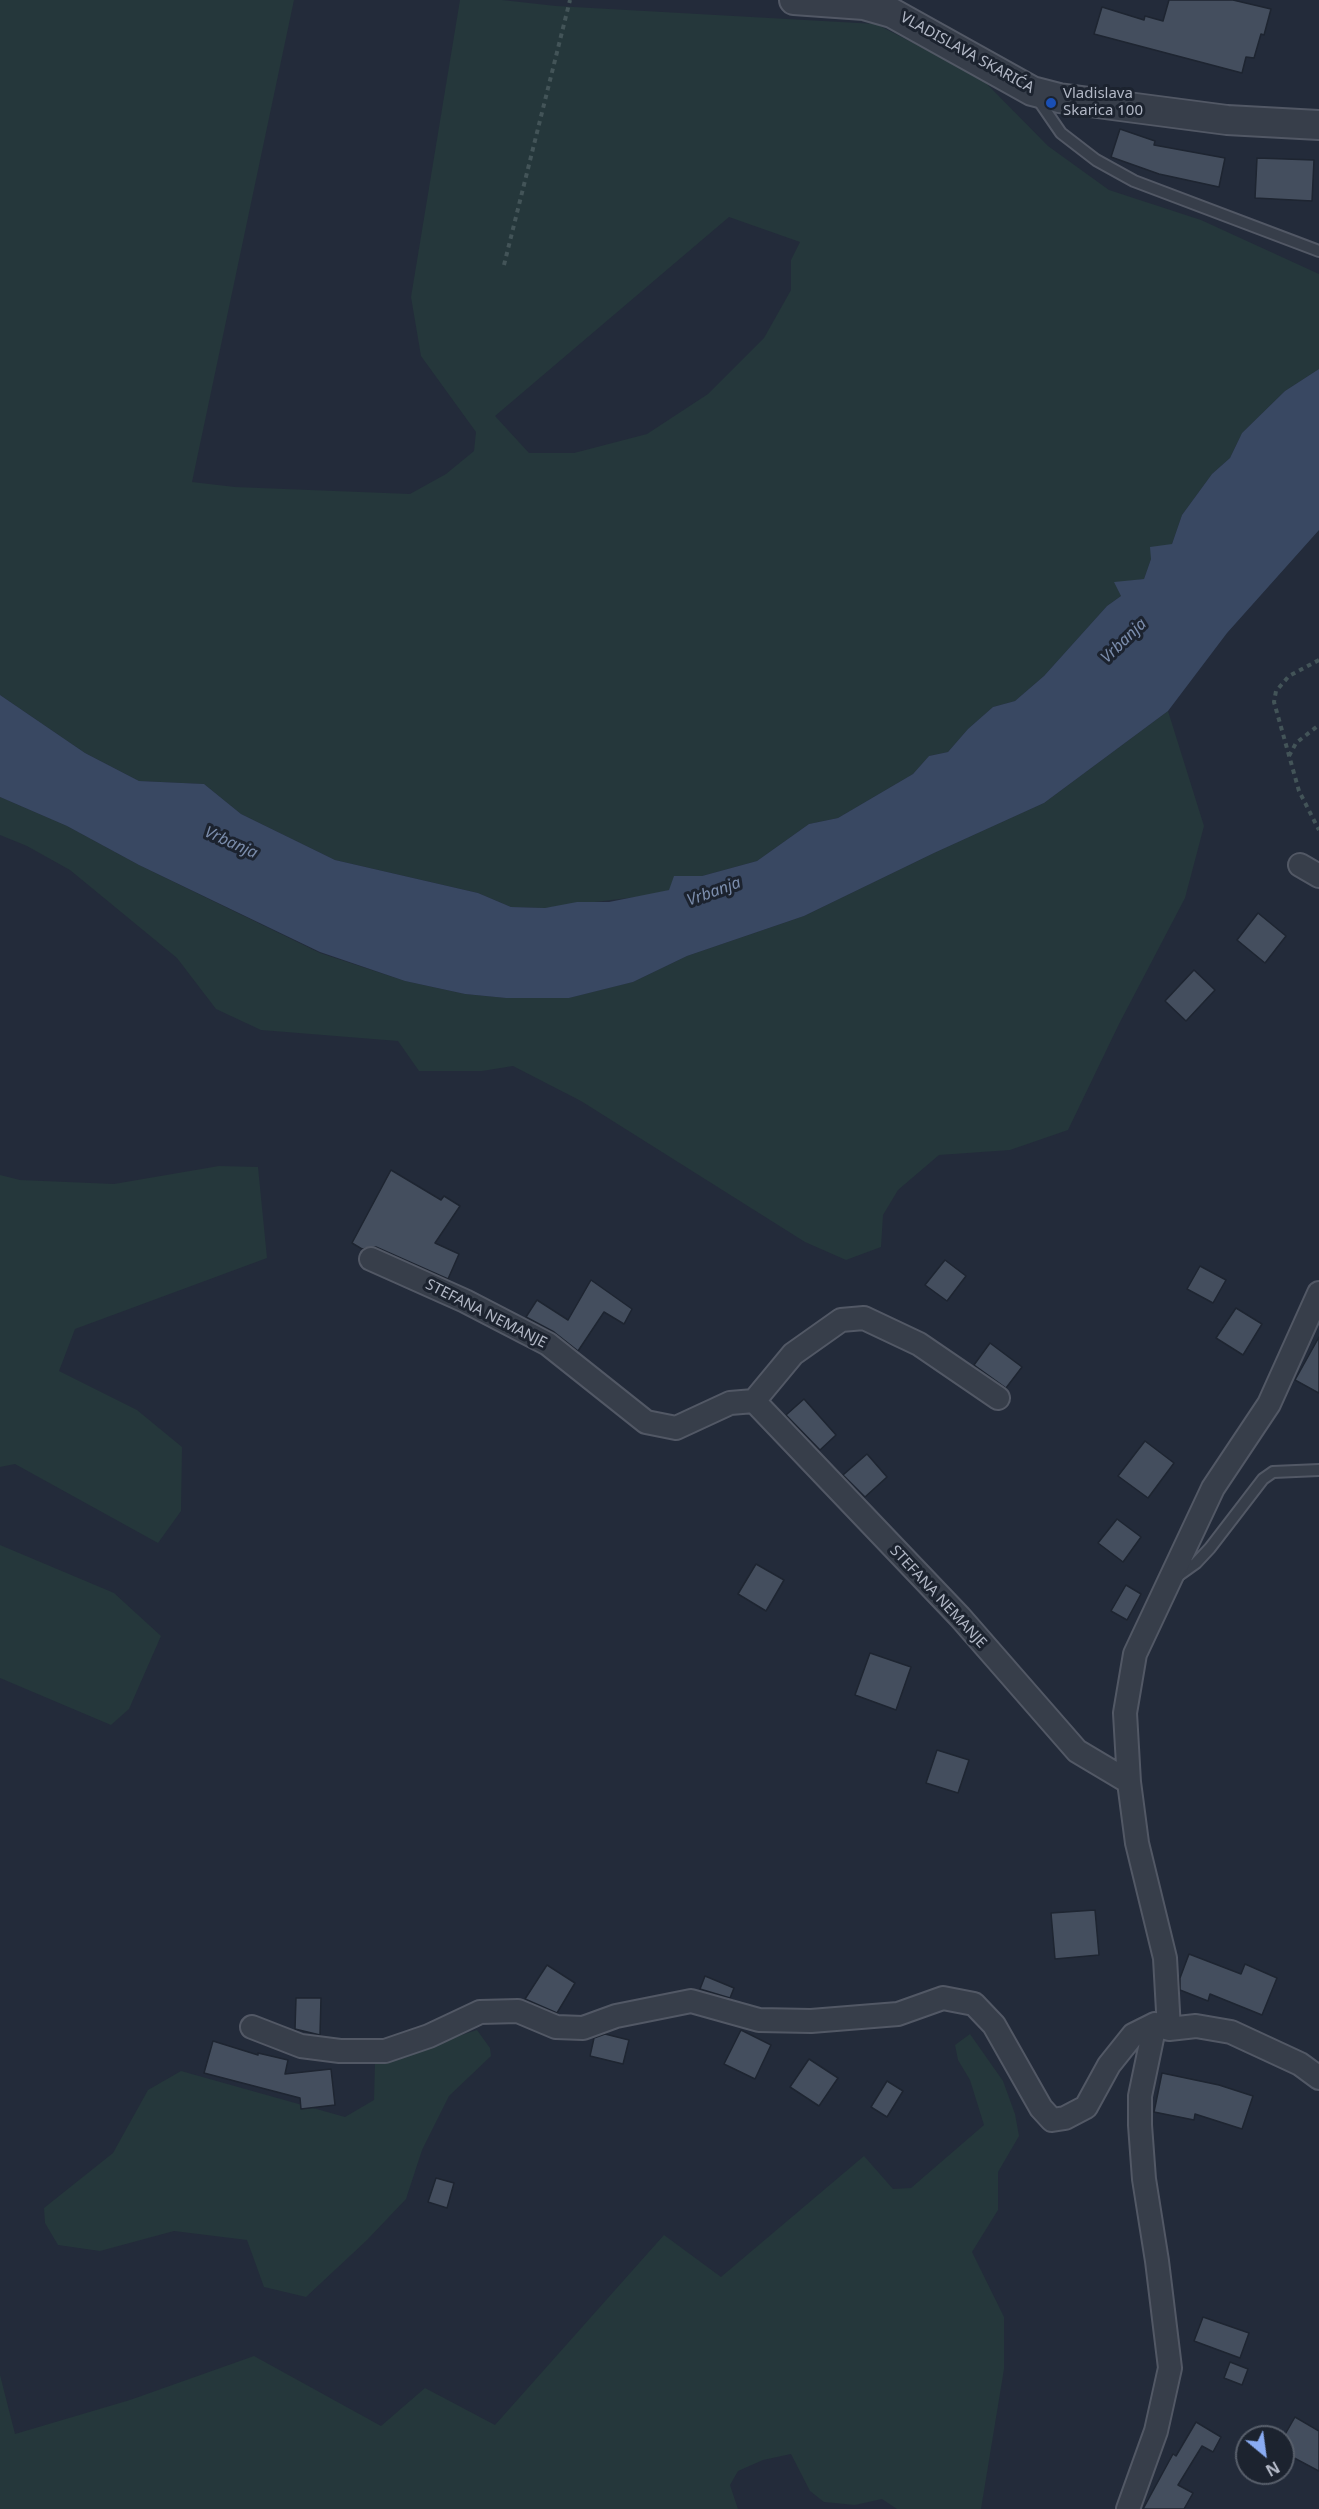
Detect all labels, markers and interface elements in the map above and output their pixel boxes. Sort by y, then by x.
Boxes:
street label: VLADISLAVA SKARIĆA [897,9,1037,97]
place label: Vladislava Skarica 100 [1063,85,1143,120]
marker: Vladislava Skarica 100 [1044,96,1058,110]
water label: Vrbanja [1097,615,1151,667]
water label: Vrbanja [202,823,260,863]
water label: Vrbanja [684,873,744,911]
street label: STEFANA NEMANJE [422,1276,550,1352]
street label: STEFANA NEMANJE [886,1542,990,1652]
north arrow [1235,2425,1295,2485]
text: N [1262,2456,1284,2482]

